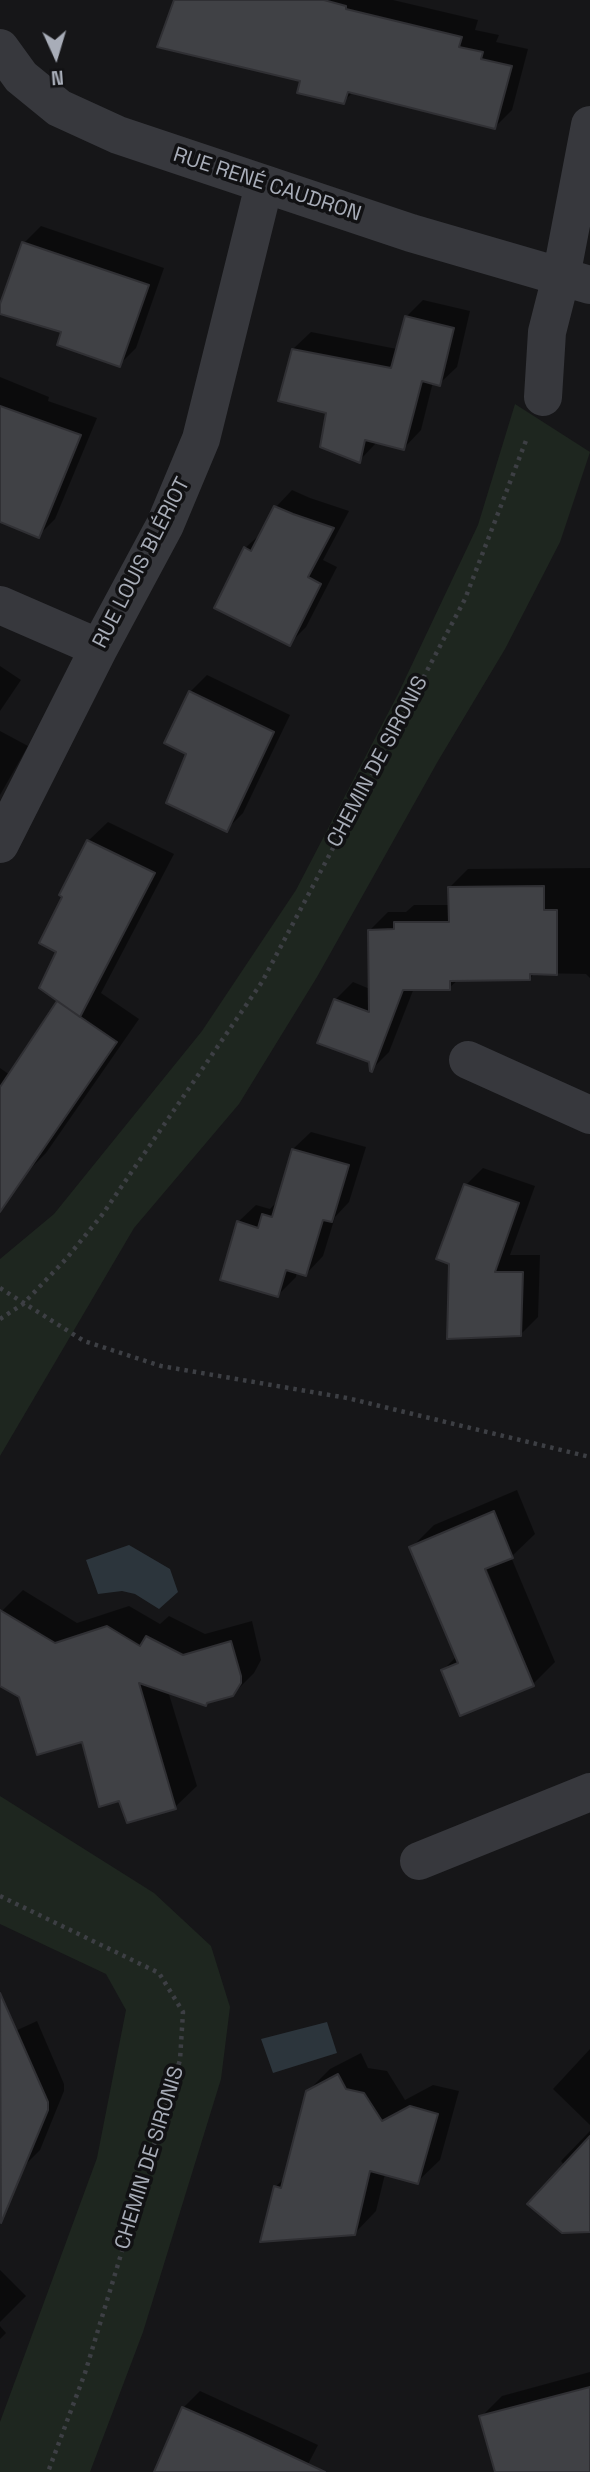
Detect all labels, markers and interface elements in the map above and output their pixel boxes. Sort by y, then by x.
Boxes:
north arrow [21,21,91,91]
text: N [50,65,65,90]
street label: RUE RENÉ CAUDRON [170,143,364,227]
street label: RUE LOUIS BLÉRIOT [88,473,196,653]
street label: CHEMIN DE SIRONIS [322,672,434,852]
street label: CHEMIN DE SIRONIS [110,2063,190,2253]

